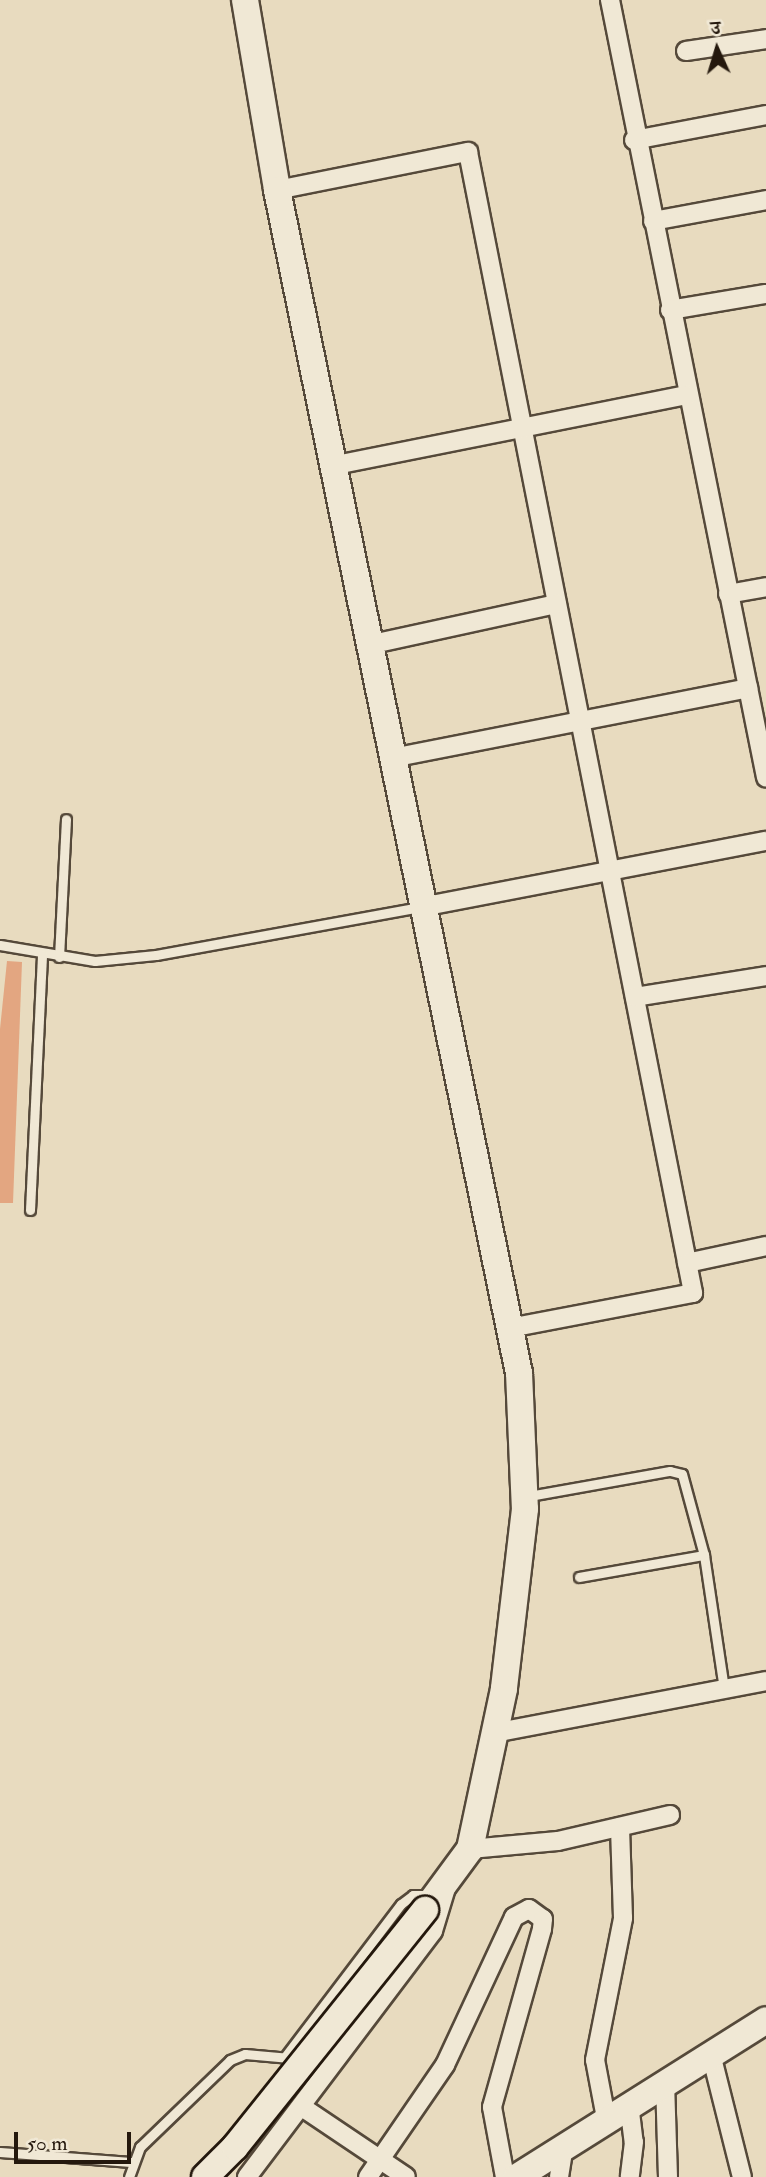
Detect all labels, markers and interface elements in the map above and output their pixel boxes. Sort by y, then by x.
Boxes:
north arrow [682,14,752,84]
text: उ [710,16,721,40]
scale bar [18,2118,135,2162]
text: 50 m [27,2130,68,2157]

